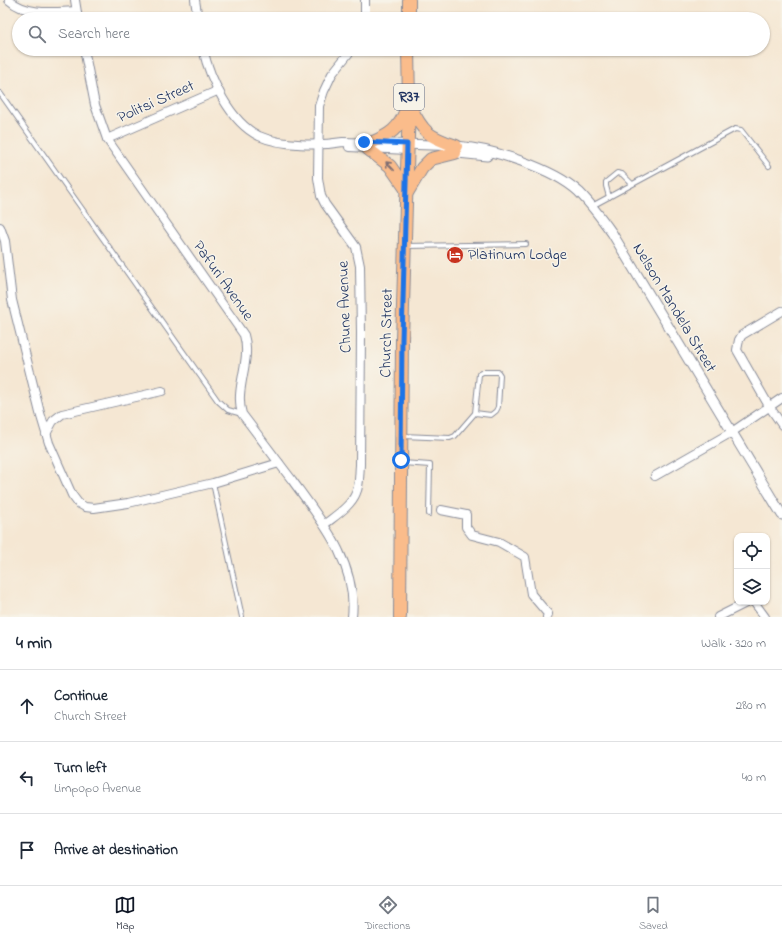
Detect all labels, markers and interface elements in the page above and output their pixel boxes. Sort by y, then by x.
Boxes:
search box [12,12,770,56]
icon: search [26,23,48,45]
text: Search here [58,23,130,45]
street label: Politsi Street [113,74,199,130]
road number: R37 [394,84,424,110]
route end [355,133,373,151]
one-way arrow [385,161,395,171]
street label: Pafuri Avenue [186,236,260,327]
street label: Nelson Mandela Street [626,239,722,378]
place label: Platinum Lodge [468,243,568,267]
hotel icon: Platinum Lodge [445,245,465,265]
street label: Chune Avenue [331,260,359,354]
street label: Church Street [374,287,400,378]
route start [392,451,410,469]
map controls [734,533,770,605]
button: locate [734,533,770,569]
button: layers [734,569,770,605]
text: 4 min [16,631,52,656]
text: Walk · 320 m [701,634,766,653]
text: Continue [54,685,108,707]
icon: ahead [16,695,38,717]
text: 280 m [736,696,766,715]
text: Church Street [54,707,127,726]
text: Turn left [54,757,107,779]
icon: left [16,767,38,789]
text: 40 m [742,768,766,787]
text: Limpopo Avenue [54,779,141,798]
icon: arrive [16,839,38,861]
text: Arrive at destination [54,839,178,861]
tab: Map [114,894,136,934]
tab: Directions [365,894,411,934]
tab: Saved [639,894,668,934]

